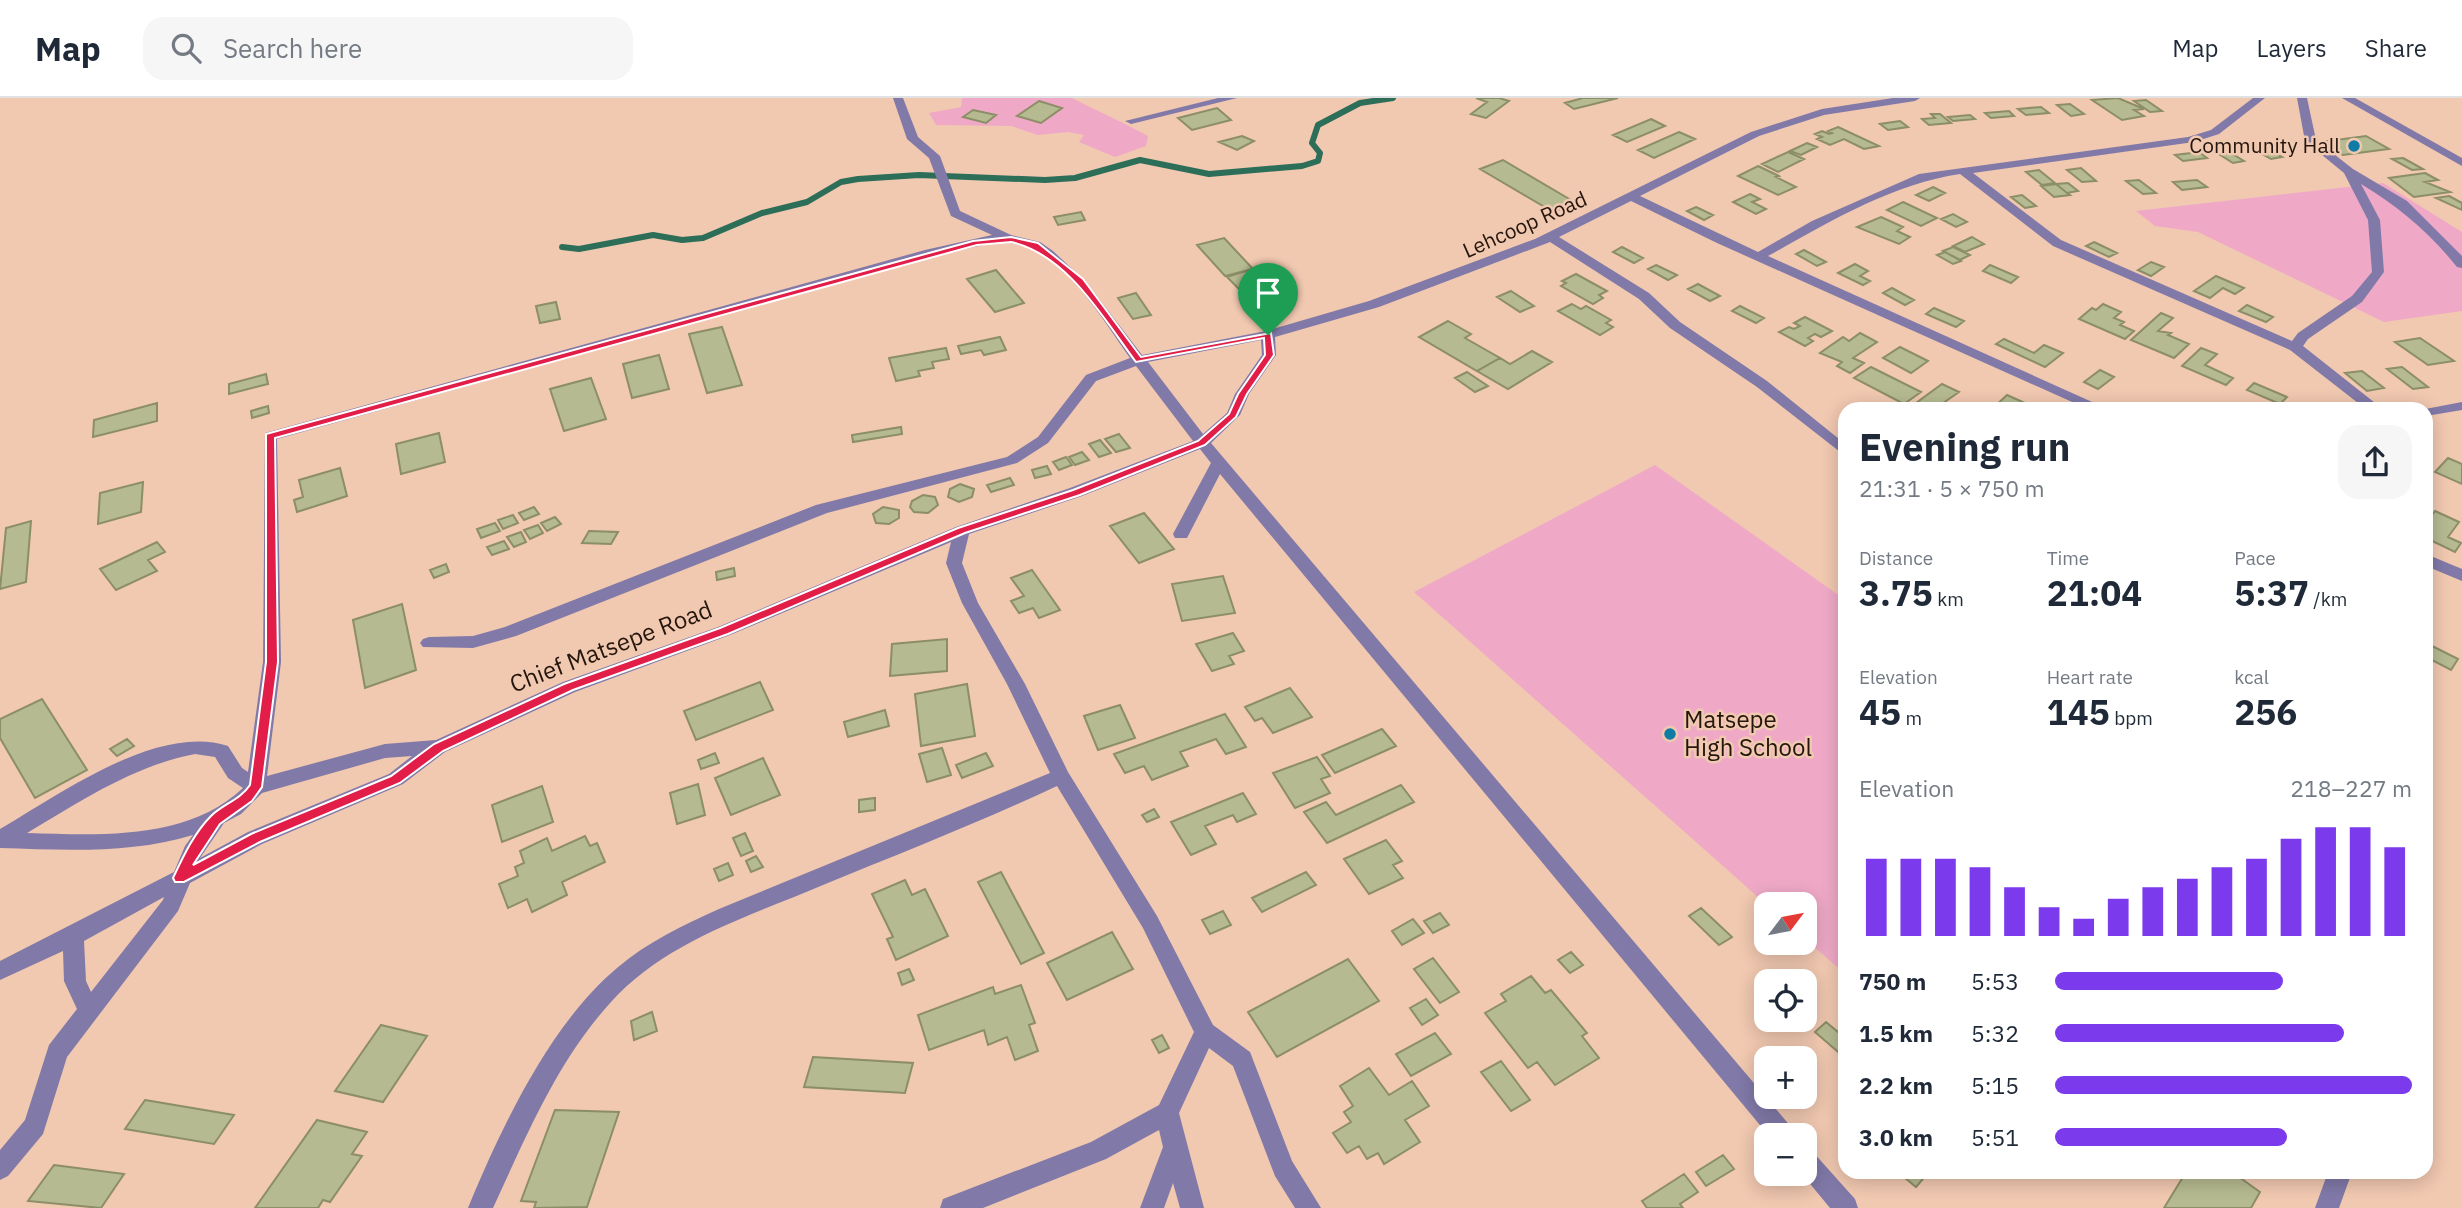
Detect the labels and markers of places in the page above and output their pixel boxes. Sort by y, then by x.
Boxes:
place label: Community Hall [2189,131,2340,159]
marker: Community Hall [2346,138,2362,154]
pin [1238,263,1298,335]
place label: Matsepe High School [1684,703,1812,763]
marker: Matsepe High School [1662,726,1678,742]

